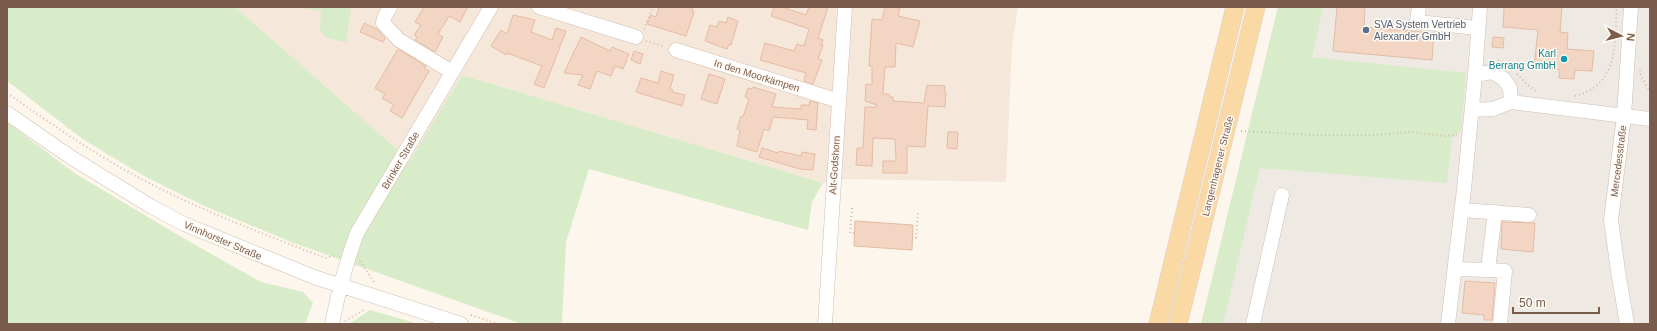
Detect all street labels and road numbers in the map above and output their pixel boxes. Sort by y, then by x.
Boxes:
street label: In den Moorkämpen [713,57,801,94]
street label: Langenhagener Straße [1200,114,1235,217]
street label: Mercedesstraße [1609,124,1628,198]
street label: Brinker Straße [380,129,422,191]
street label: Alt-Godshorn [827,135,842,195]
street label: Vinnhorster Straße [182,219,264,262]

